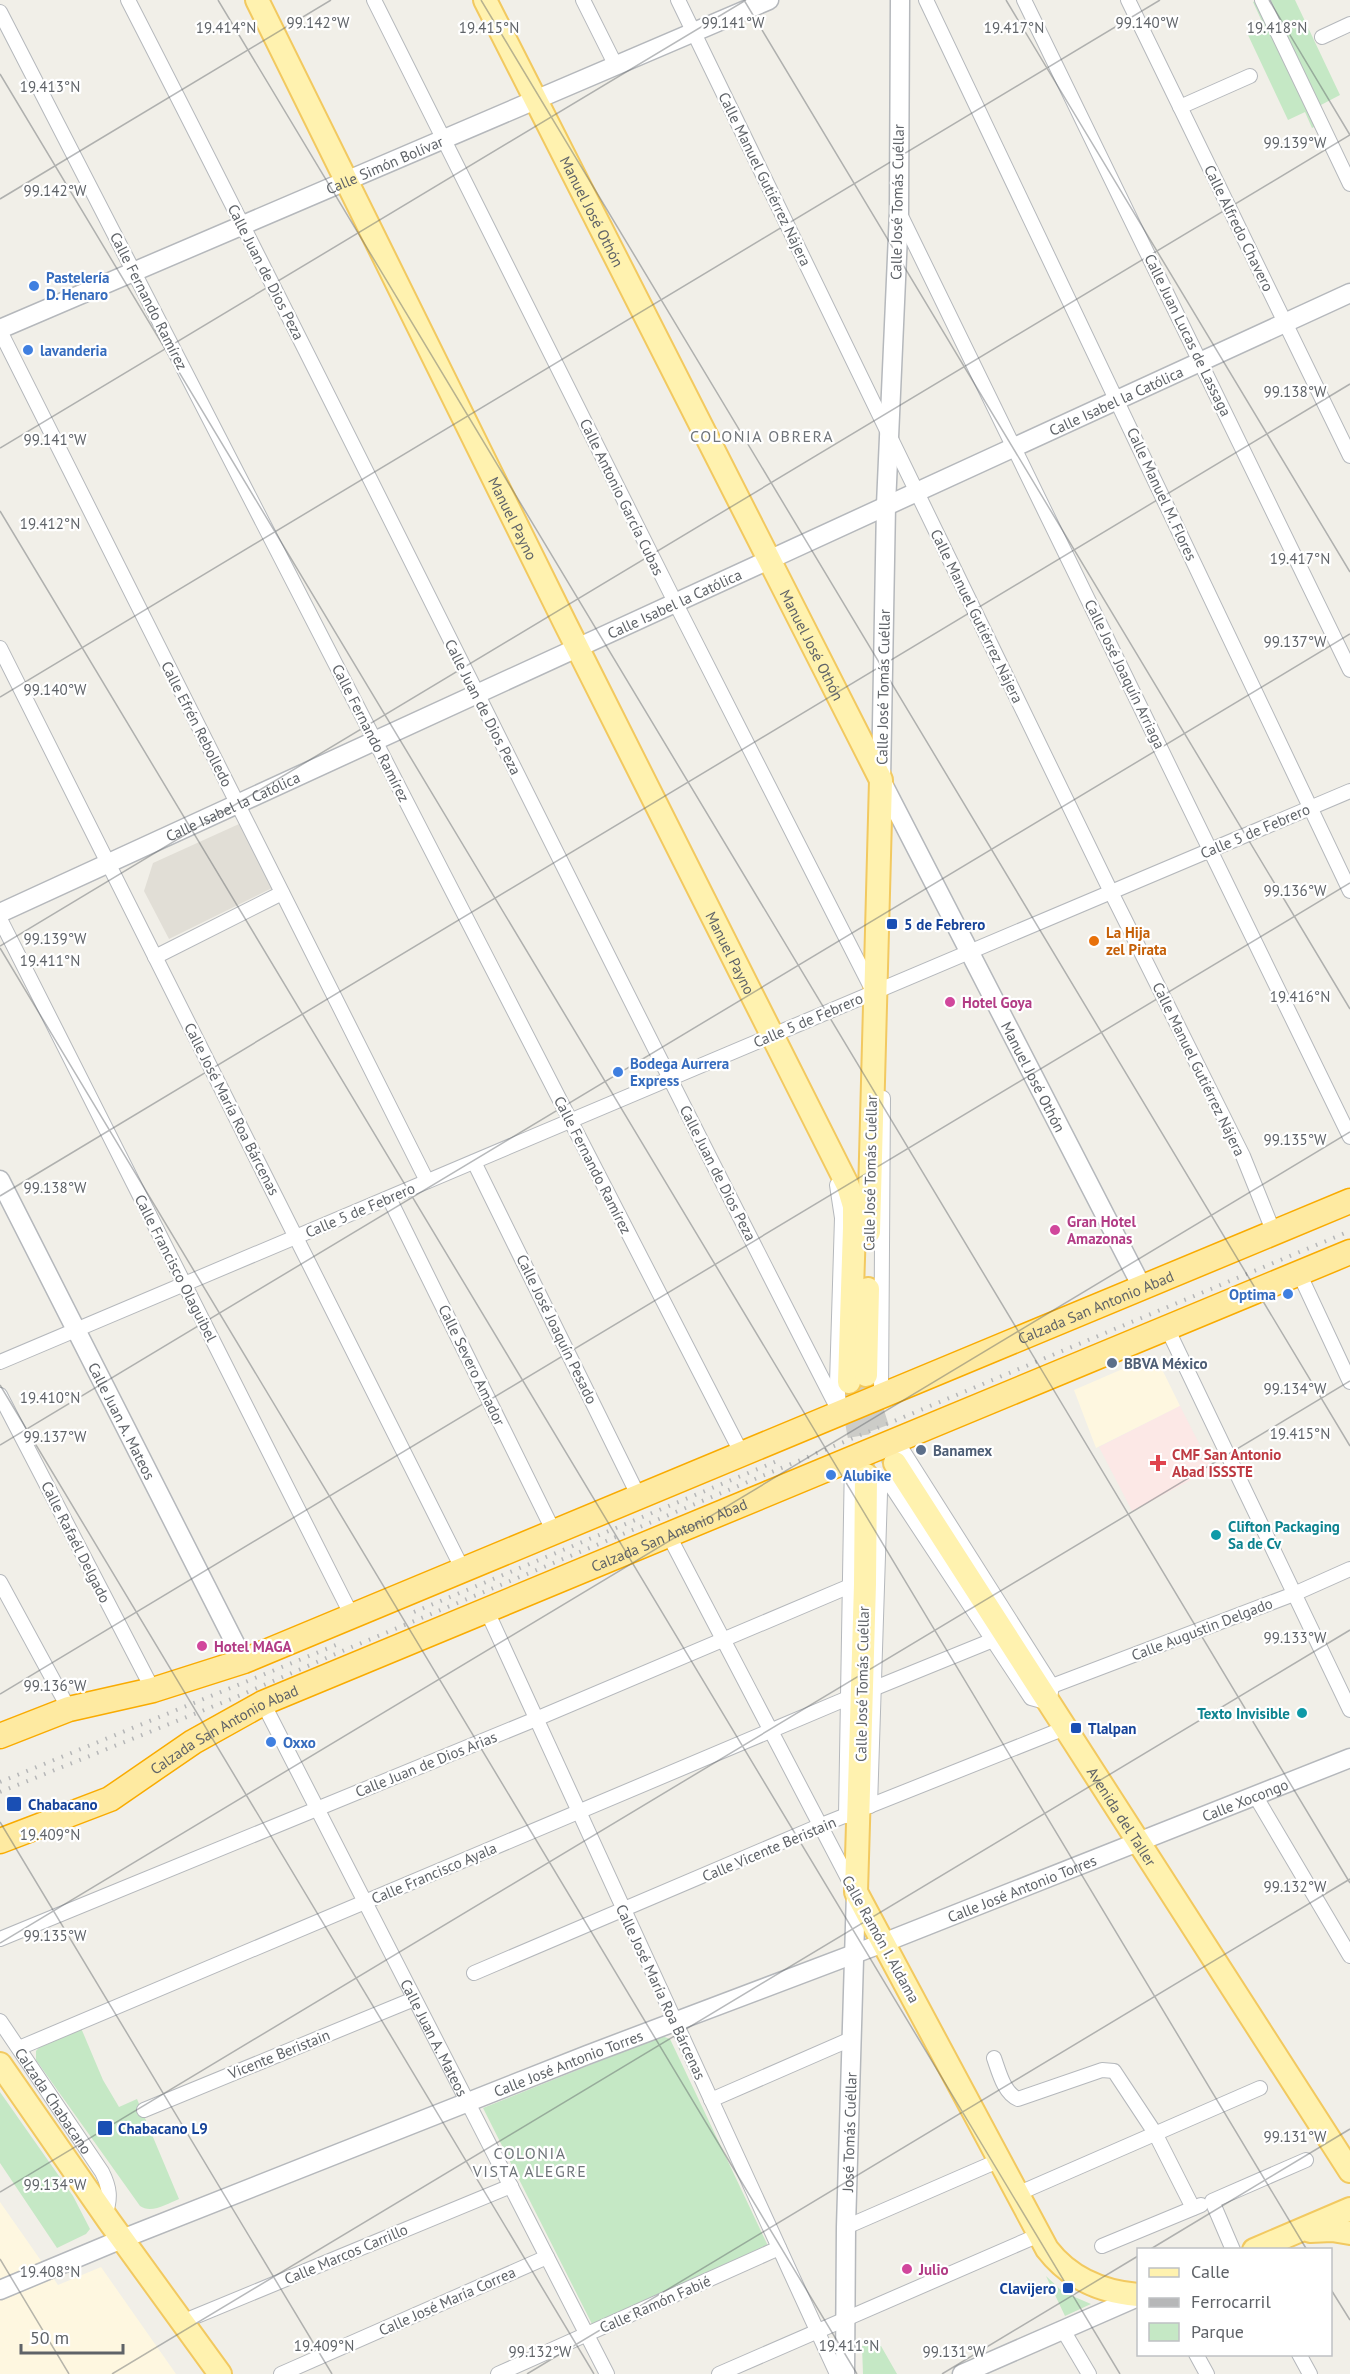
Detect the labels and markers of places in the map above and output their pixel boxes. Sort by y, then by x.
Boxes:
place label: Pastelería D. Henaro [46,268,109,304]
marker: Pastelería D. Henaro [27,279,41,293]
place label: lavanderia [40,341,107,360]
marker: lavanderia [21,343,35,357]
place label: 5 de Febrero [904,915,985,934]
marker: 5 de Febrero [885,917,899,931]
place label: La Hija zel Pirata [1106,923,1167,959]
marker: La Hija zel Pirata [1087,934,1101,948]
place label: Hotel Goya [962,993,1032,1012]
marker: Hotel Goya [943,995,957,1009]
place label: Bodega Aurrera Express [630,1054,729,1090]
marker: Bodega Aurrera Express [611,1065,625,1079]
place label: Gran Hotel Amazonas [1067,1212,1136,1248]
marker: Gran Hotel Amazonas [1048,1223,1062,1237]
place label: Optima [1229,1285,1276,1304]
marker: Optima [1281,1287,1295,1301]
place label: BBVA México [1124,1354,1207,1373]
marker: BBVA México [1105,1356,1119,1370]
place label: Banamex [933,1441,992,1460]
marker: Banamex [914,1443,928,1457]
place label: CMF San Antonio Abad ISSSTE [1172,1445,1281,1481]
marker: CMF San Antonio Abad ISSSTE [1149,1454,1167,1472]
place label: Alubike [843,1466,892,1485]
marker: Alubike [824,1468,838,1482]
place label: Clifton Packaging Sa de Cv [1228,1517,1340,1553]
marker: Clifton Packaging Sa de Cv [1209,1528,1223,1542]
place label: Hotel MAGA [214,1637,293,1656]
marker: Hotel MAGA [195,1639,209,1653]
place label: Texto Invisible [1197,1704,1290,1723]
marker: Texto Invisible [1295,1706,1309,1720]
place label: Tlalpan [1088,1719,1137,1738]
marker: Tlalpan [1069,1721,1083,1735]
place label: Oxxo [283,1733,316,1752]
marker: Oxxo [264,1735,278,1749]
marker: Chabacano [5,1795,23,1813]
place label: Chabacano [28,1795,98,1814]
marker: Chabacano L9 [96,2119,114,2137]
place label: Chabacano L9 [118,2119,208,2138]
place label: Julio [918,2260,949,2279]
marker: Julio [900,2262,914,2276]
place label: Clavijero [1000,2279,1056,2298]
marker: Clavijero [1061,2281,1075,2295]

